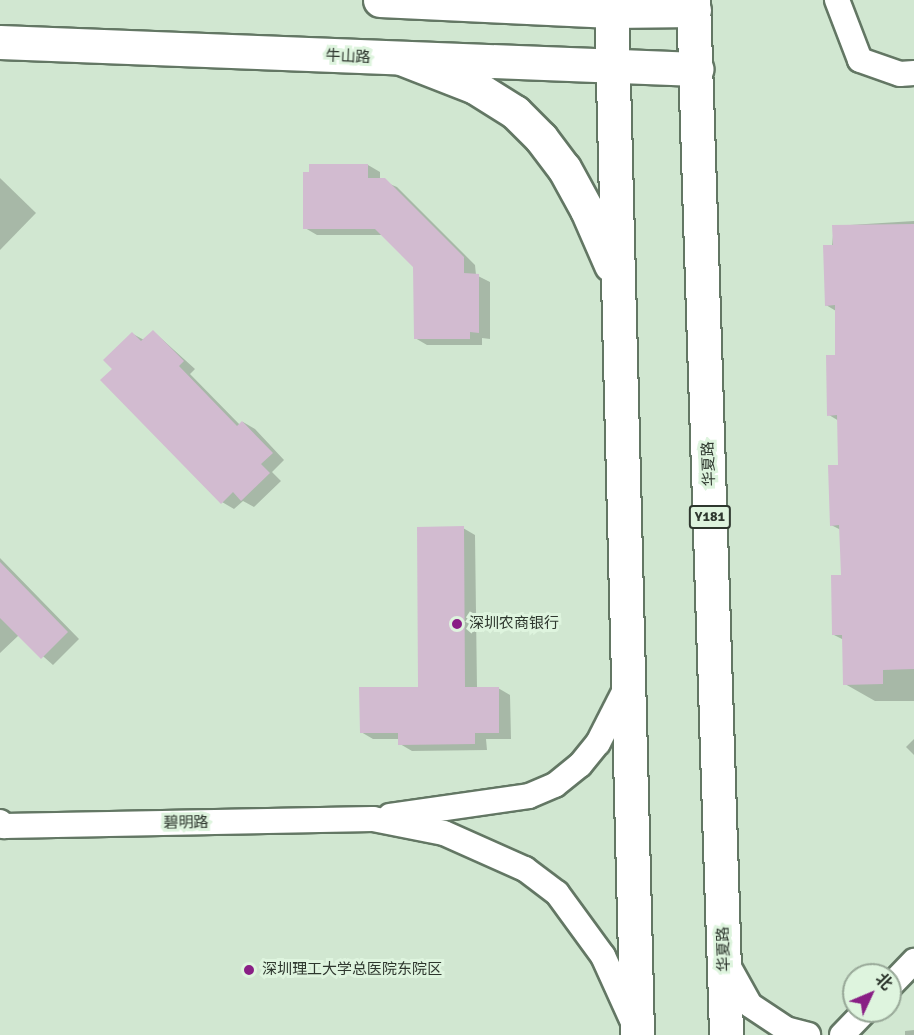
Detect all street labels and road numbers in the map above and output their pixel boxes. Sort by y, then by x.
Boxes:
street label: 牛山路 [325,47,371,67]
street label: 华夏路 [699,441,719,487]
road number: Y181 [688,506,732,528]
street label: 碧明路 [163,814,209,832]
street label: 华夏路 [714,926,734,972]

